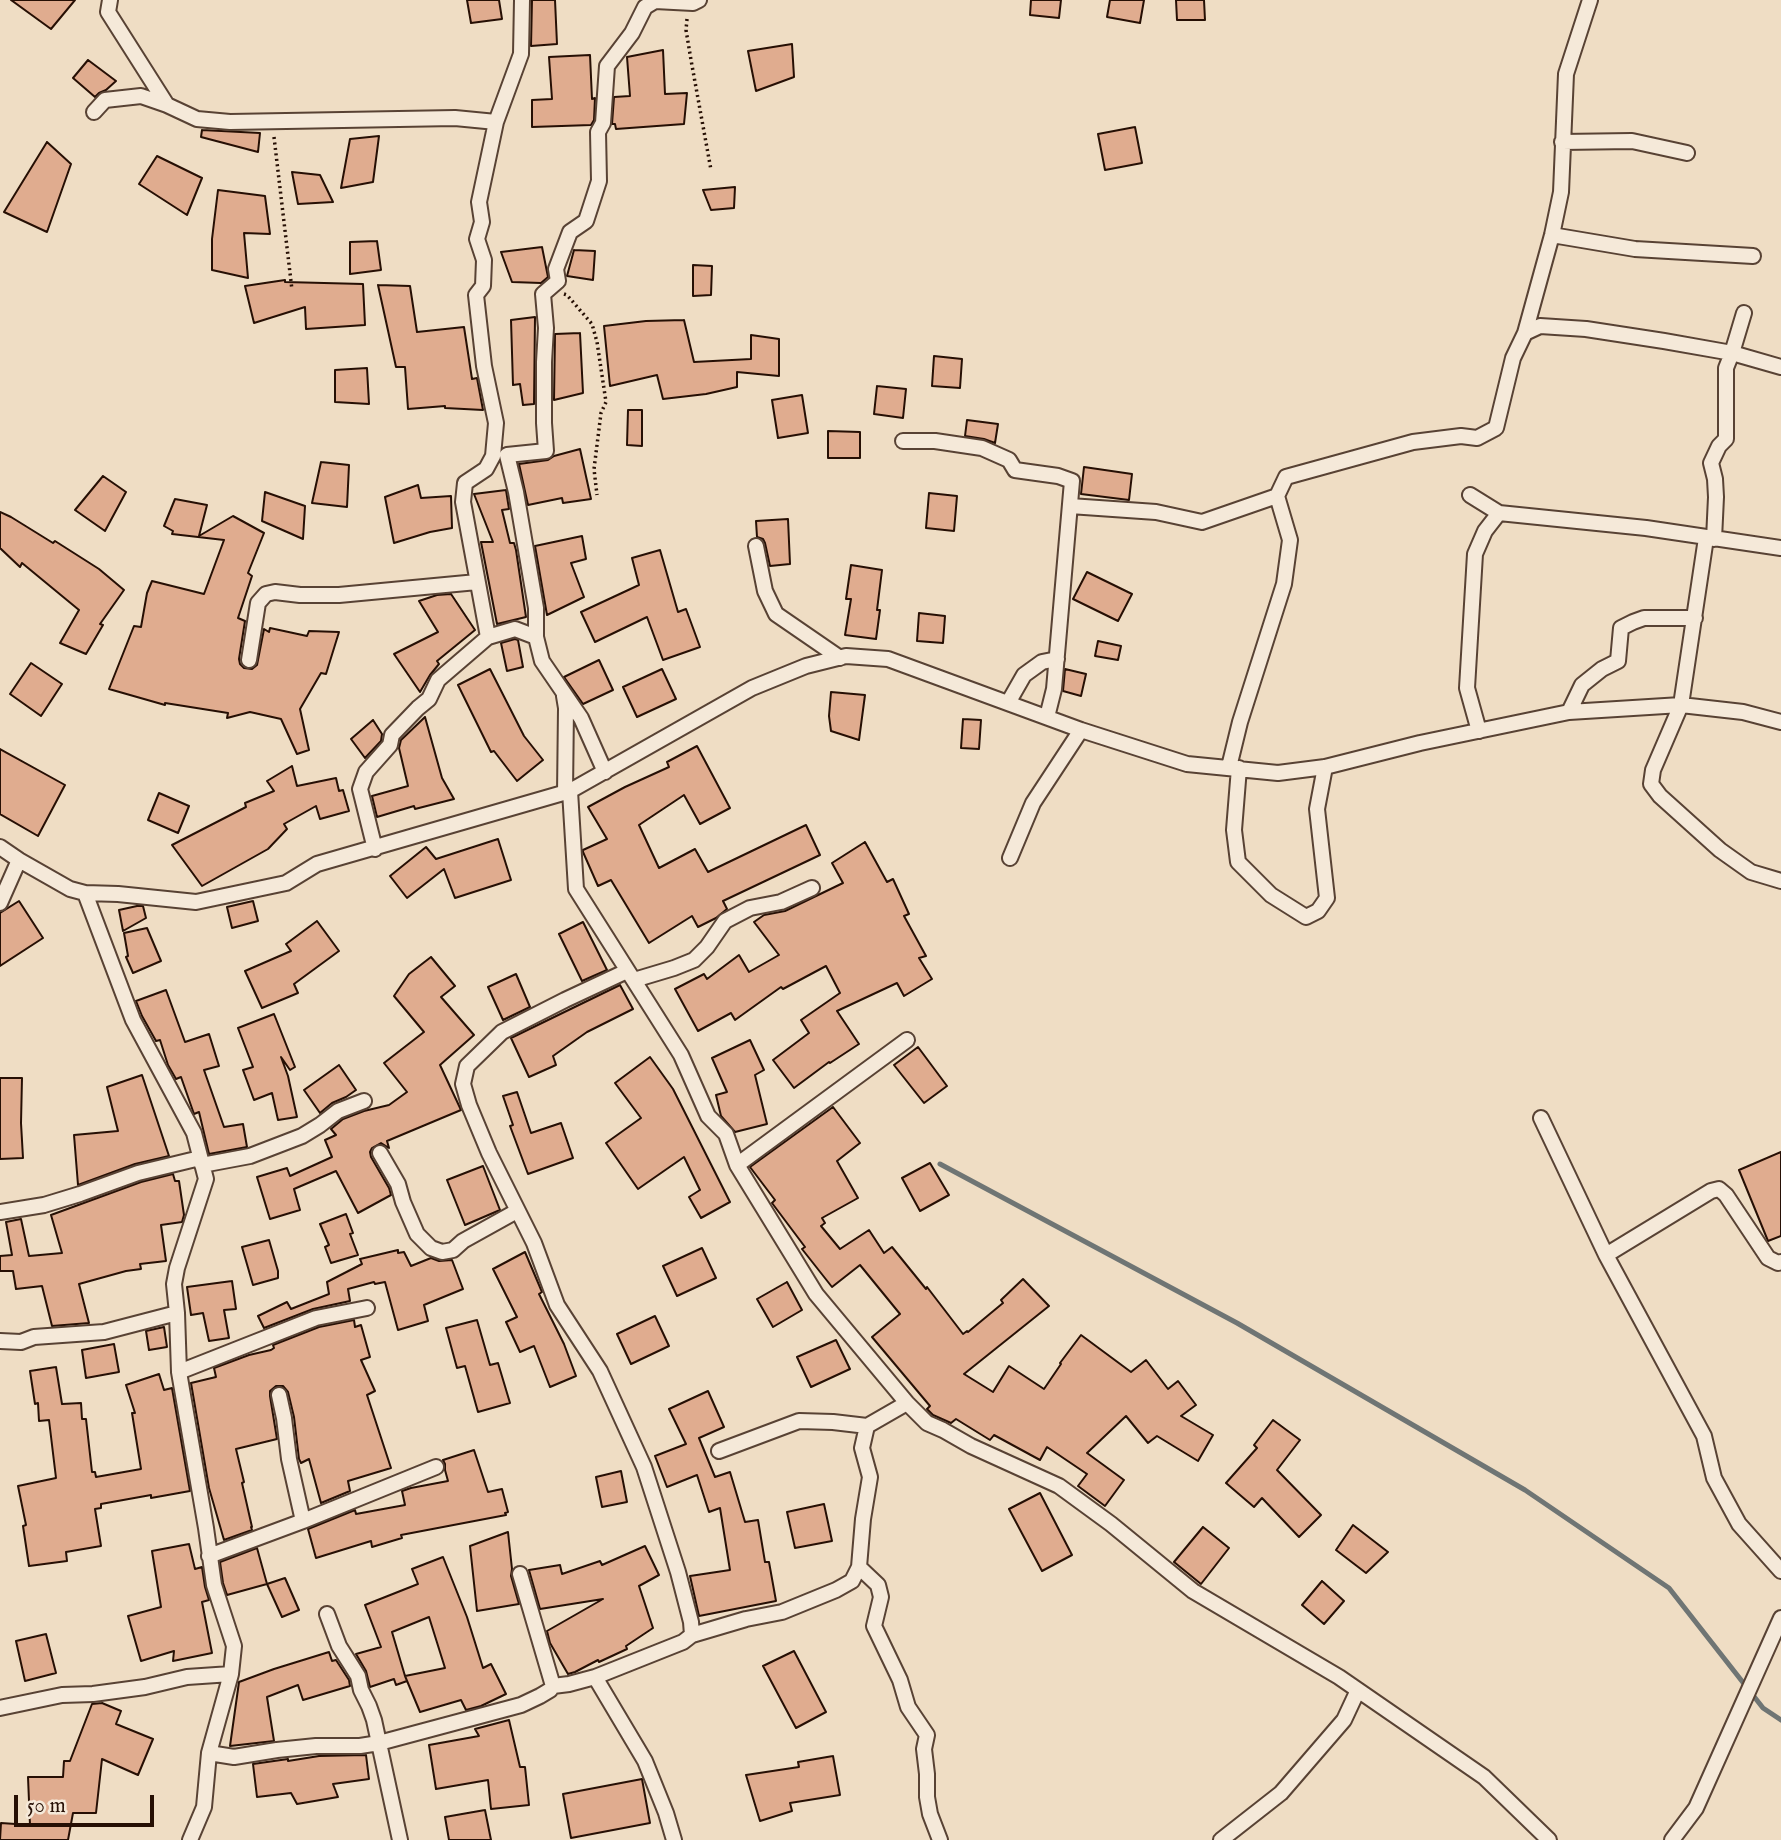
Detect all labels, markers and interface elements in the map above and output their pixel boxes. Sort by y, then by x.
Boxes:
scale bar [18,1780,158,1824]
text: 50 m [27,1793,66,1820]

